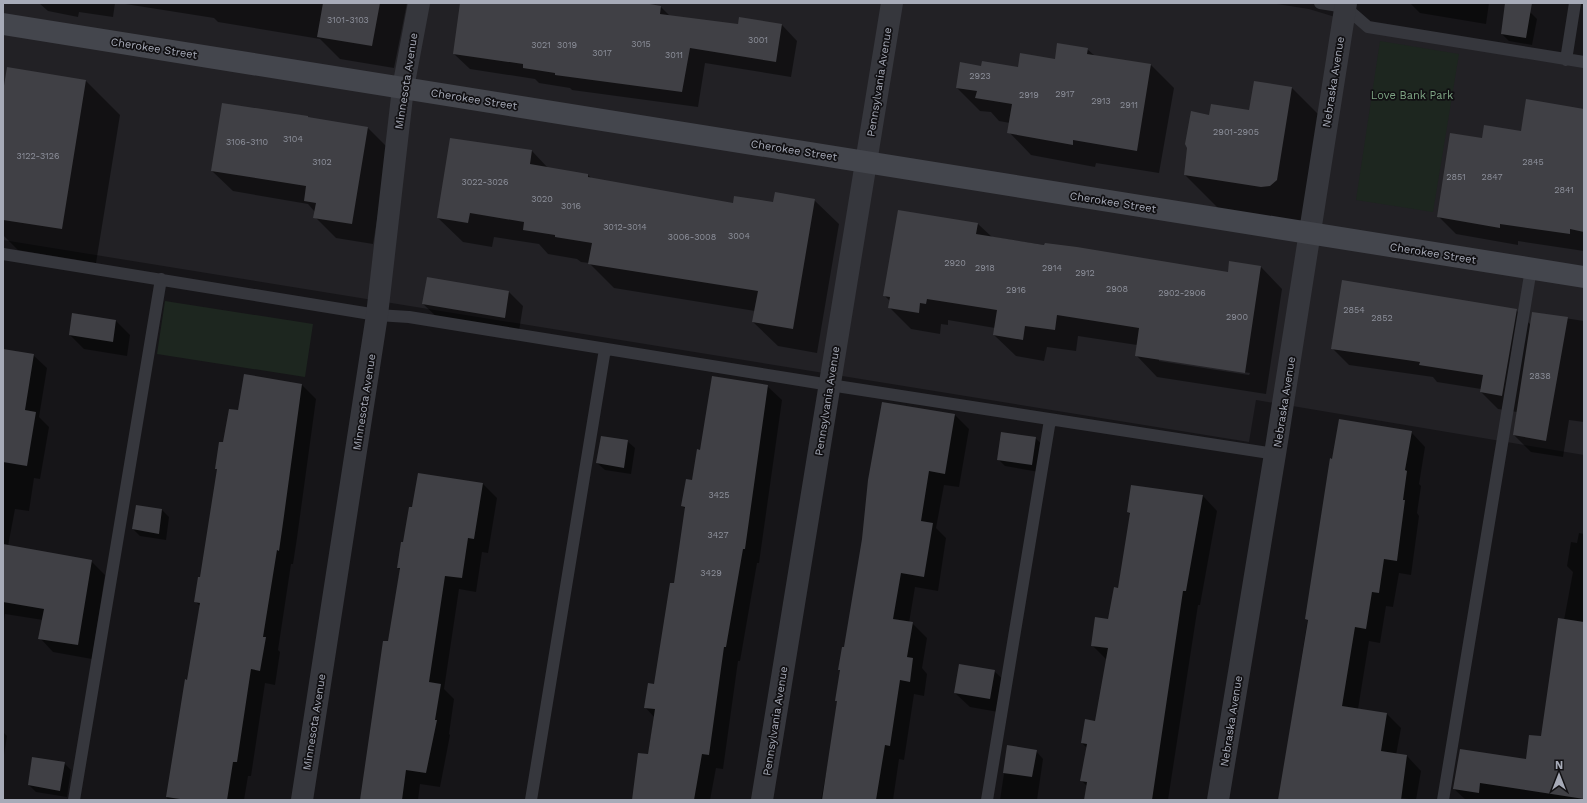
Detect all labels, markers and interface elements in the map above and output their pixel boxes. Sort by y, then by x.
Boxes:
house number: 3101-3103 [327,15,369,25]
street label: Pennsylvania Avenue [864,26,895,138]
street label: Minnesota Avenue [392,32,421,130]
street label: Cherokee Street [110,35,198,62]
house number: 3001 [748,35,768,45]
street label: Nebraska Avenue [1320,36,1347,128]
house number: 3015 [631,39,651,49]
house number: 3021 [531,40,551,50]
house number: 3019 [557,40,577,50]
house number: 3017 [592,48,612,58]
house number: 3011 [665,50,683,60]
house number: 2923 [969,71,991,81]
street label: Cherokee Street [430,86,518,113]
house number: 2917 [1055,89,1075,99]
park label: Love Bank Park [1371,89,1453,102]
house number: 2919 [1019,90,1039,100]
house number: 2913 [1091,96,1111,106]
house number: 2911 [1120,100,1138,110]
house number: 2901-2905 [1213,127,1259,137]
house number: 3104 [283,134,303,144]
house number: 3106-3110 [226,137,268,147]
street label: Cherokee Street [750,137,838,164]
house number: 3122-3126 [16,151,60,161]
house number: 3102 [312,157,332,167]
house number: 2845 [1522,157,1544,167]
house number: 2851 [1446,172,1466,182]
house number: 2847 [1482,172,1502,182]
house number: 3022-3026 [461,177,509,187]
house number: 2841 [1554,185,1574,195]
street label: Cherokee Street [1069,189,1157,216]
house number: 3020 [531,194,553,204]
house number: 3016 [561,201,581,211]
house number: 3012-3014 [603,222,647,232]
house number: 3004 [728,231,750,241]
house number: 3006-3008 [668,232,716,242]
street label: Cherokee Street [1389,240,1477,267]
house number: 2920 [944,258,966,268]
house number: 2918 [975,263,995,273]
house number: 2914 [1042,263,1062,273]
house number: 2912 [1075,268,1095,278]
house number: 2908 [1106,284,1128,294]
house number: 2916 [1006,285,1026,295]
house number: 2902-2906 [1158,288,1206,298]
house number: 2854 [1343,305,1365,315]
house number: 2900 [1226,312,1248,322]
house number: 2852 [1371,313,1393,323]
street label: Pennsylvania Avenue [812,345,843,457]
street label: Minnesota Avenue [350,353,379,451]
street label: Nebraska Avenue [1271,356,1298,448]
house number: 2838 [1529,371,1551,381]
house number: 3425 [708,490,730,500]
house number: 3427 [708,530,728,540]
house number: 3429 [700,568,722,578]
street label: Pennsylvania Avenue [760,665,791,777]
street label: Minnesota Avenue [300,673,329,771]
street label: Nebraska Avenue [1218,675,1245,767]
north arrow [1539,755,1579,795]
text: N [1555,759,1563,772]

